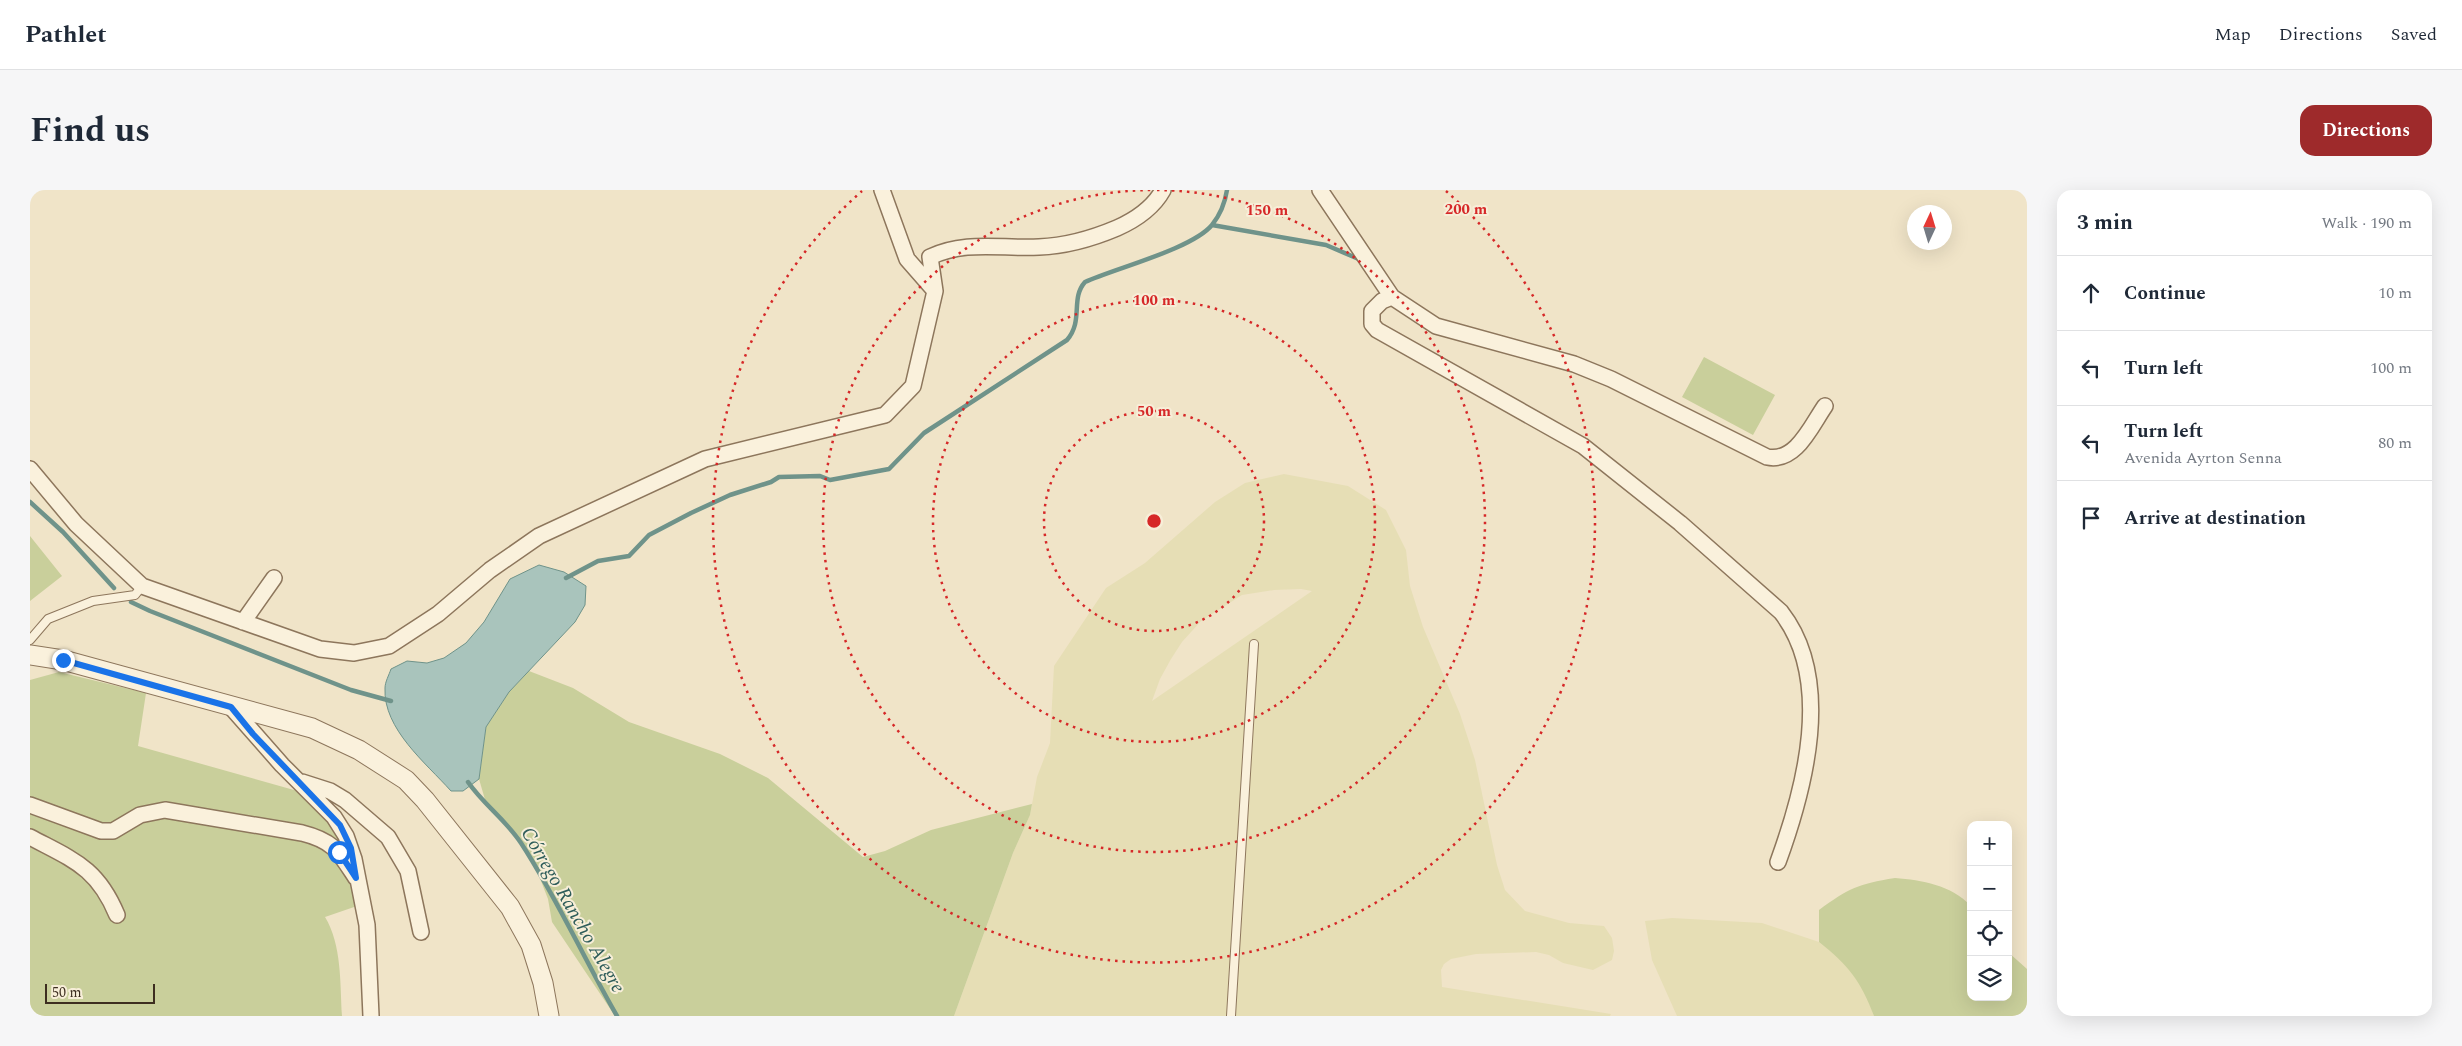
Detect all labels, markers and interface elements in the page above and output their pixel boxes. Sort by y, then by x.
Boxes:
text: Pathlet [25,17,107,53]
text: Map [2215,21,2251,48]
text: Directions [2279,21,2363,48]
text: Saved [2391,21,2437,48]
text: Find us [30,104,150,157]
button: Directions [2300,105,2432,156]
text: 200 m [1445,198,1488,221]
text: 150 m [1246,199,1289,222]
north arrow [1907,205,1952,250]
text: 3 min [2077,207,2133,239]
text: Walk · 190 m [2321,211,2412,235]
icon: ahead [2077,279,2105,307]
text: Continue [2124,279,2206,308]
text: 10 m [2378,281,2412,305]
text: 100 m [1133,289,1176,312]
icon: left [2077,354,2105,382]
text: Turn left [2124,354,2203,383]
text: 100 m [2370,356,2412,380]
text: 50 m [1137,400,1172,423]
text: Turn left [2124,417,2203,446]
icon: left [2077,429,2105,457]
text: 80 m [2378,431,2412,455]
text: Avenida Ayrton Senna [2124,446,2282,470]
icon: arrive [2077,504,2105,532]
text: Arrive at destination [2124,504,2306,533]
centre of rings [1145,512,1163,530]
route end [52,649,75,672]
water label: Córrego Rancho Alegre [513,821,633,999]
map controls [1967,821,2012,1001]
button: + [1967,821,2012,866]
route start [328,841,351,864]
button: − [1967,866,2012,911]
button: locate [1967,911,2012,956]
button: layers [1967,956,2012,1001]
scale bar [45,981,155,1004]
text: 50 m [52,982,82,1003]

